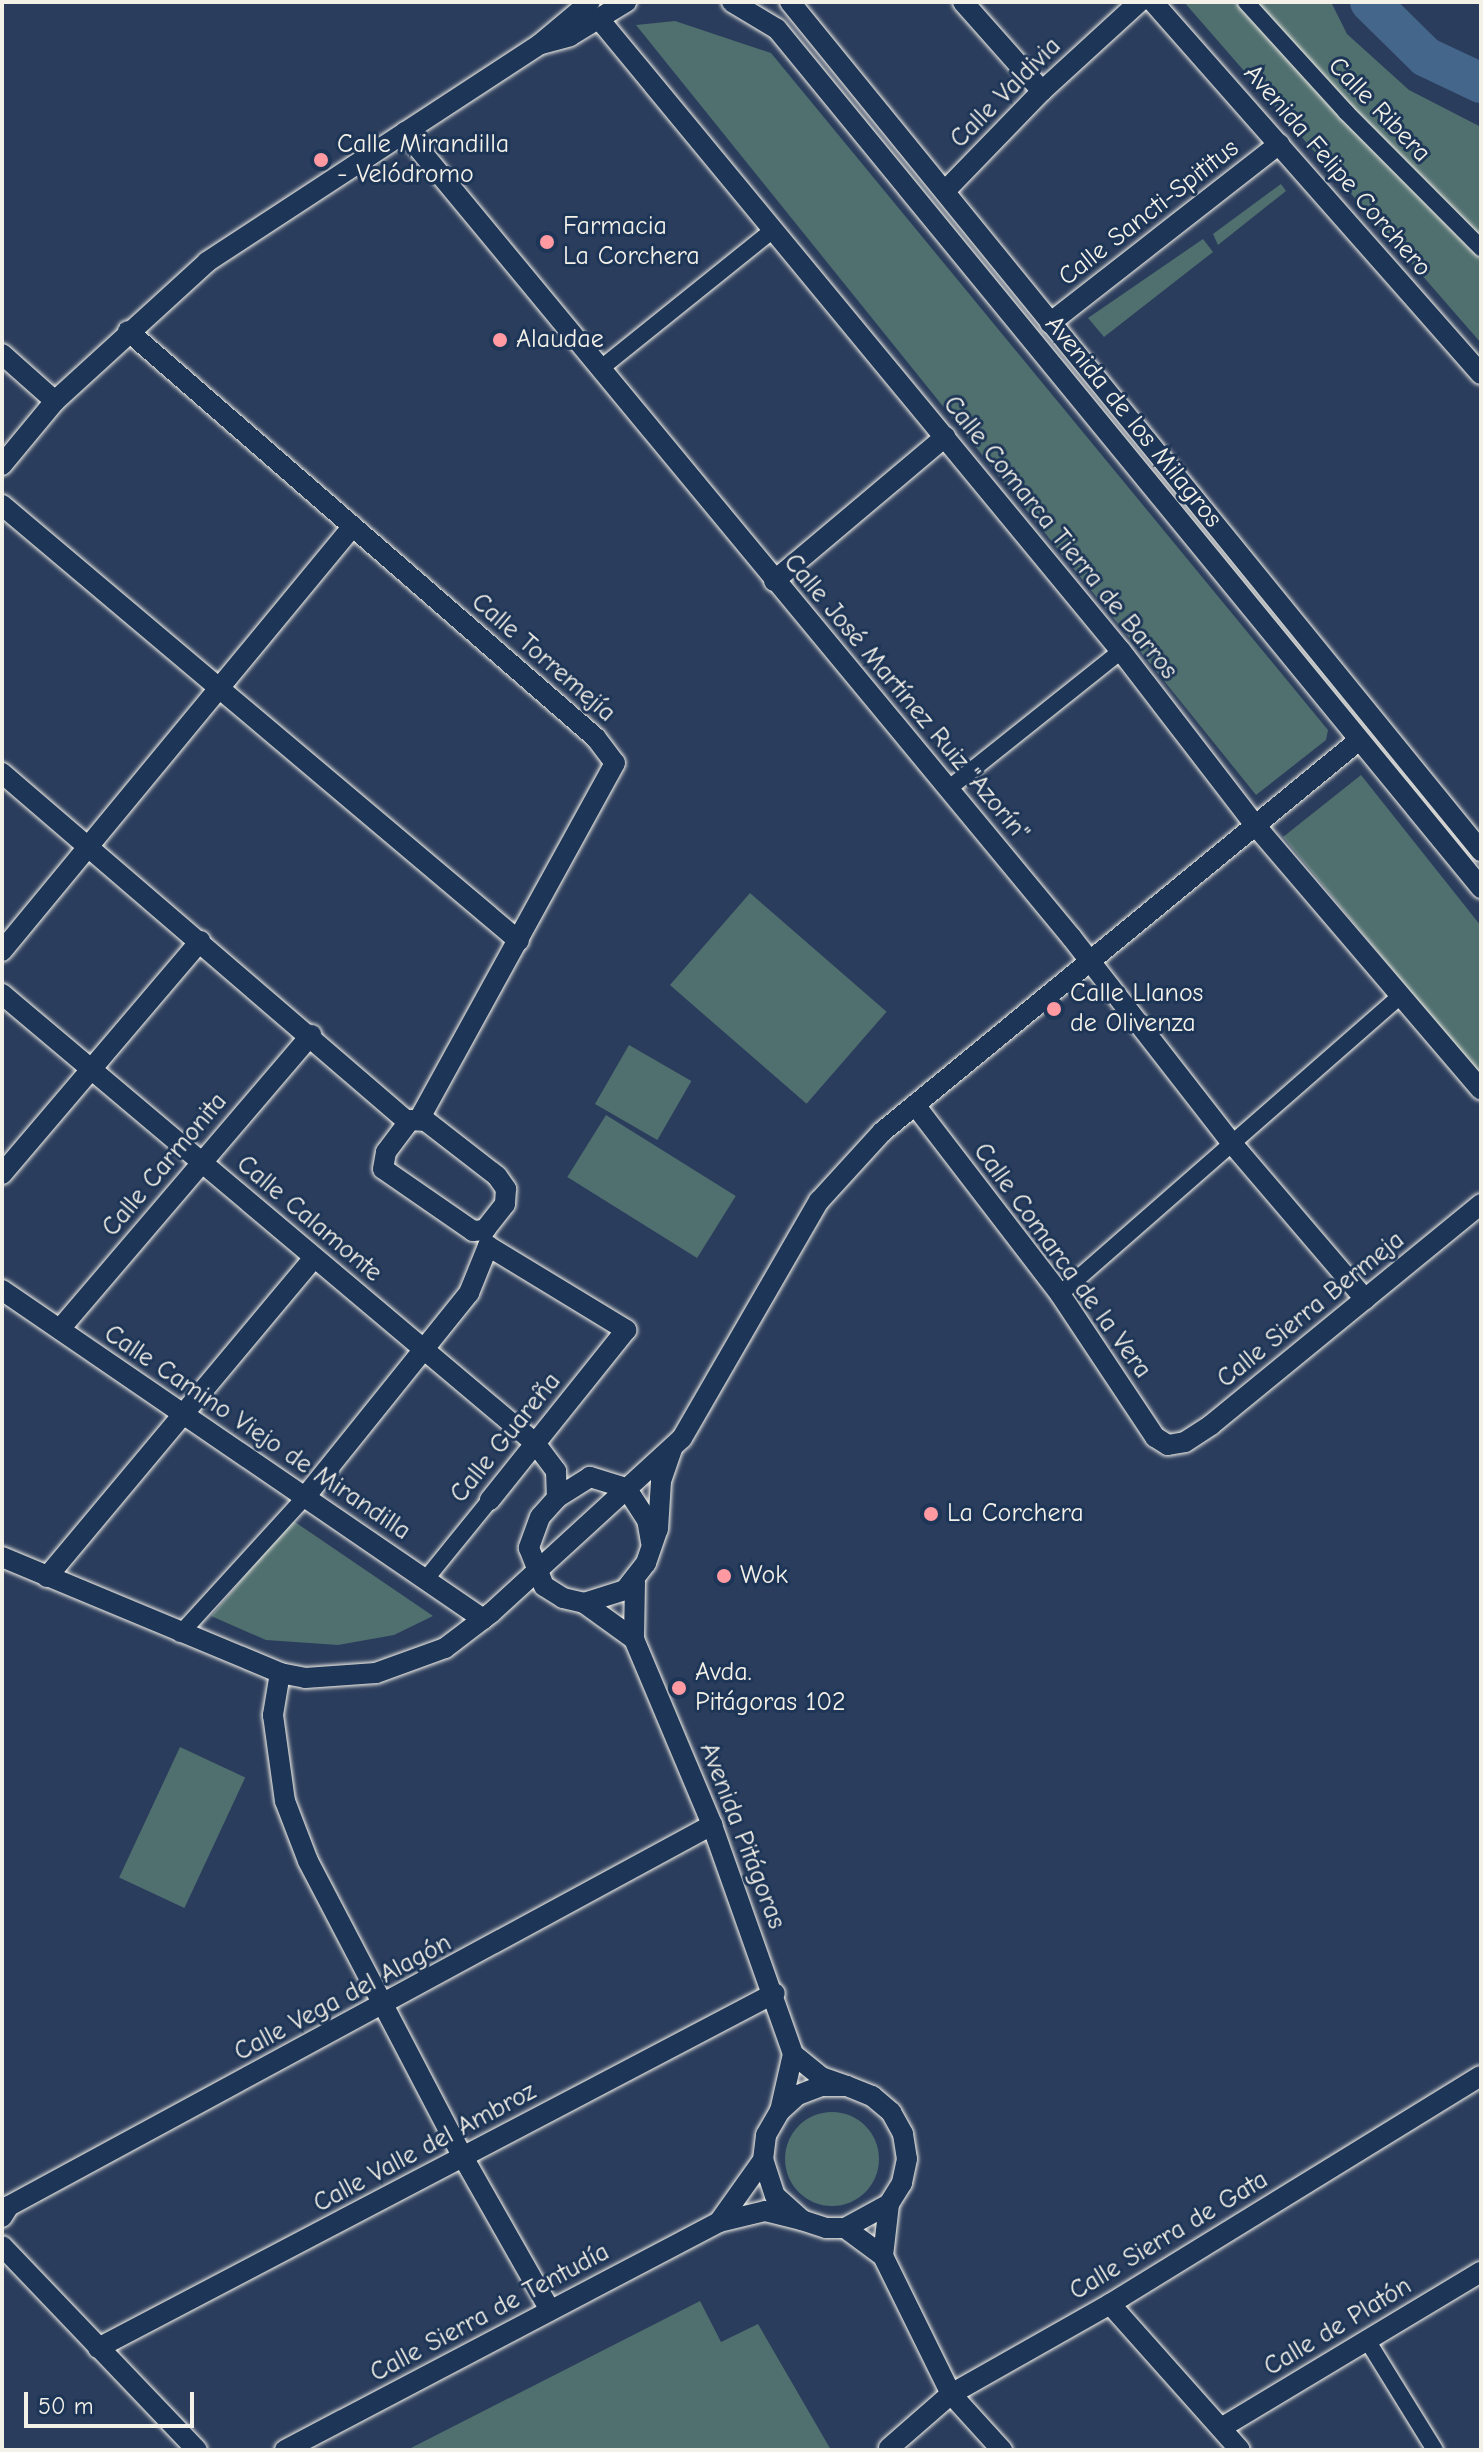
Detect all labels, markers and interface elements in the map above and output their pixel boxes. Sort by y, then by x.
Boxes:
street label: Calle Valdivia [944,31,1068,155]
street label: Calle Ribera [1321,51,1437,169]
street label: Avenida Felipe Corchero [1236,59,1438,283]
place label: Calle Mirandilla - Velódromo [337,129,509,190]
street label: Calle Sancti-Spititus [1053,133,1245,293]
marker: Calle Mirandilla - Velódromo [312,151,330,169]
place label: Farmacia La Corchera [563,211,700,272]
marker: Farmacia La Corchera [538,233,556,251]
street label: Avenida de los Milagros [1038,310,1228,534]
place label: Alaudae [516,324,604,356]
marker: Alaudae [491,331,509,349]
street label: Calle Comarca Tierra de Barros [936,390,1184,686]
street label: Calle José Martínez Ruiz "Azorín" [776,548,1036,848]
street label: Calle Torremejía [465,587,621,729]
place label: Calle Llanos de Olivenza [1070,978,1203,1040]
marker: Calle Llanos de Olivenza [1045,1000,1063,1018]
street label: Calle Carmonita [96,1087,234,1243]
street label: Calle Comarca de la Vera [966,1137,1158,1385]
street label: Calle Calamonte [230,1149,388,1289]
street label: Calle Sierra Bermeja [1211,1225,1411,1395]
street label: Calle Camino Viejo de Mirandilla [98,1319,416,1547]
street label: Calle Guareña [444,1367,568,1509]
place label: La Corchera [947,1498,1084,1530]
marker: La Corchera [922,1505,940,1523]
place label: Wok [740,1560,788,1592]
marker: Wok [715,1567,733,1585]
place label: Avda. Pitágoras 102 [695,1657,846,1718]
marker: Avda. Pitágoras 102 [670,1679,688,1697]
street label: Avenida Pitágoras [692,1739,792,1933]
street label: Calle Vega del Alagón [229,1928,457,2068]
street label: Calle Valle del Ambroz [308,2076,542,2220]
street label: Calle Sierra de Gata [1064,2165,1274,2307]
street label: Calle Sierra de Tentudía [365,2237,615,2389]
street label: Calle de Platón [1259,2271,1417,2383]
scale bar [28,2376,198,2426]
text: 50 m [38,2392,94,2420]

